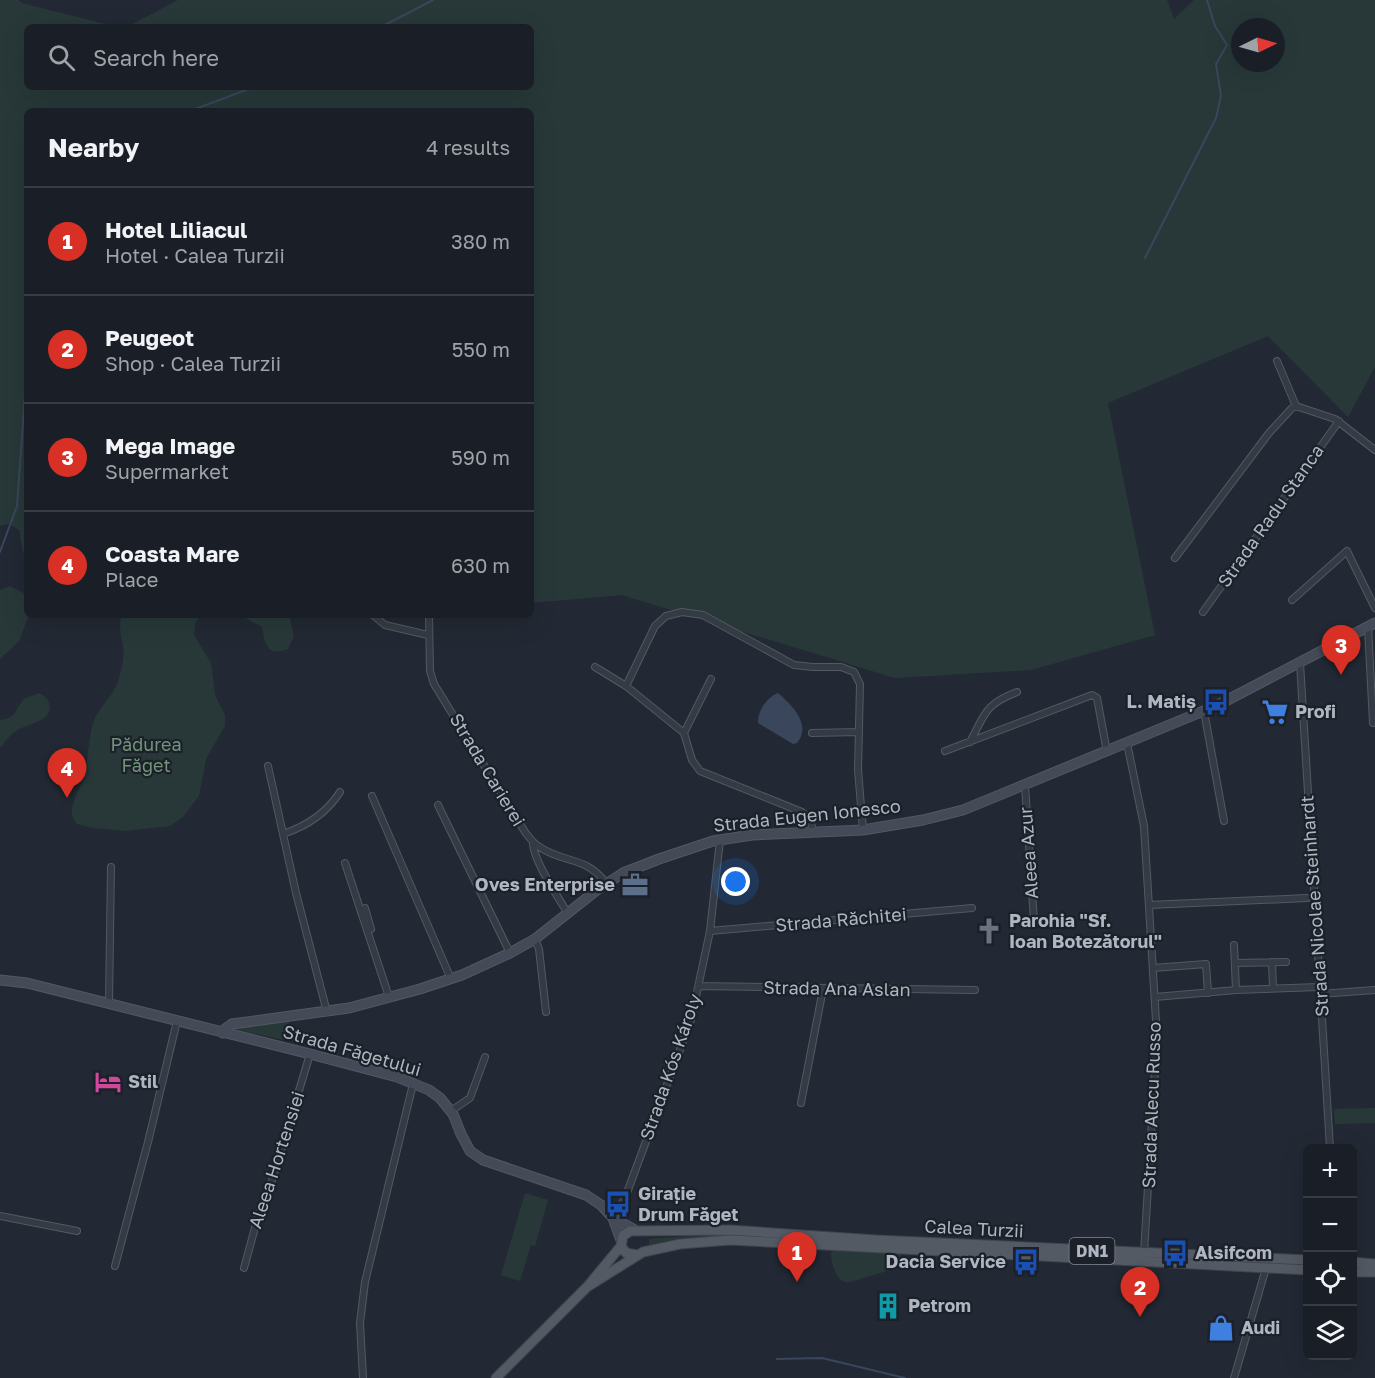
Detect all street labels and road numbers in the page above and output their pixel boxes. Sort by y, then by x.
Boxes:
street label: Strada Radu Stanca [1213,440,1328,591]
street label: Strada Carierei [445,709,530,830]
street label: Strada Eugen Ionesco [712,794,902,836]
street label: Strada Nicolae Steinhardt [1295,795,1333,1018]
street label: Aleea Azur [1014,806,1042,900]
street label: Strada Răchitei [774,902,907,936]
street label: Strada Ana Aslan [763,976,911,1000]
street label: Strada Kós Károly [635,991,705,1143]
street label: Strada Făgetului [281,1020,424,1080]
street label: Strada Alecu Russo [1137,1021,1165,1189]
street label: Aleea Hortensiei [243,1088,309,1231]
street label: Calea Turzii [924,1214,1024,1242]
road number: DN1 [1070,1238,1114,1264]

